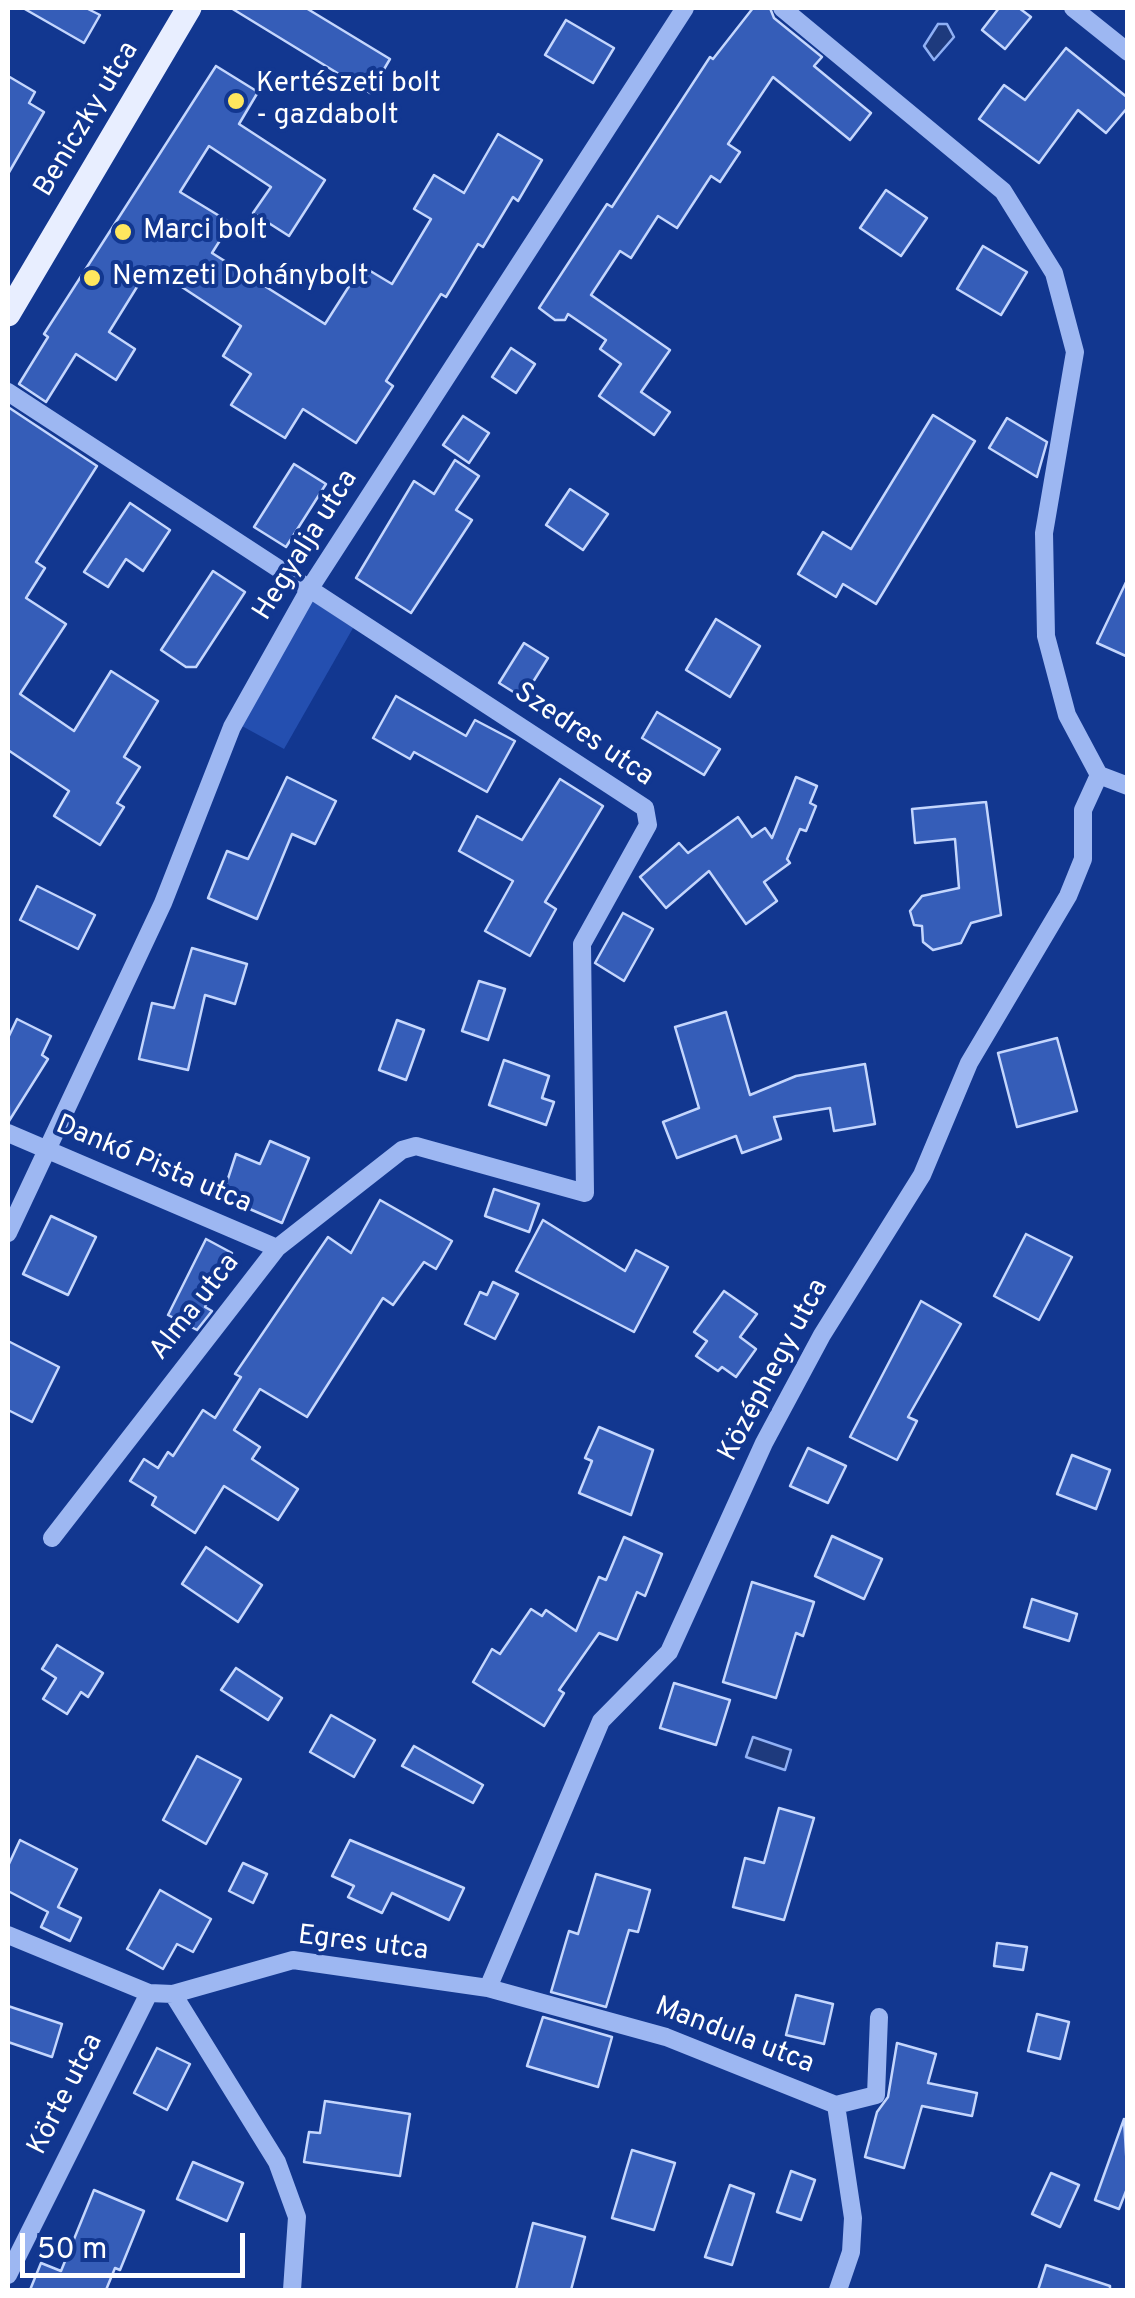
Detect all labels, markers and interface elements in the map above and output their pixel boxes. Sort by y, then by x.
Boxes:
street label: Beniczky utca [29,36,147,204]
place label: Kertészeti bolt - gazdabolt [256,68,441,134]
marker: Kertészeti bolt - gazdabolt [225,90,247,112]
place label: Marci bolt [143,215,267,249]
marker: Marci bolt [112,221,134,243]
place label: Nemzeti Dohánybolt [112,261,368,295]
marker: Nemzeti Dohánybolt [81,267,103,289]
street label: Hegyalja utca [247,464,367,628]
street label: Szedres utca [507,677,659,795]
street label: Dankó Pista utca [50,1110,256,1222]
street label: Alma utca [144,1248,248,1368]
street label: Középhegy utca [713,1274,837,1468]
street label: Egres utca [296,1920,430,1970]
street label: Mandula utca [650,1991,818,2083]
street label: Körte utca [22,2029,112,2161]
scale bar [25,2213,250,2275]
text: 50 m [37,2232,107,2269]

